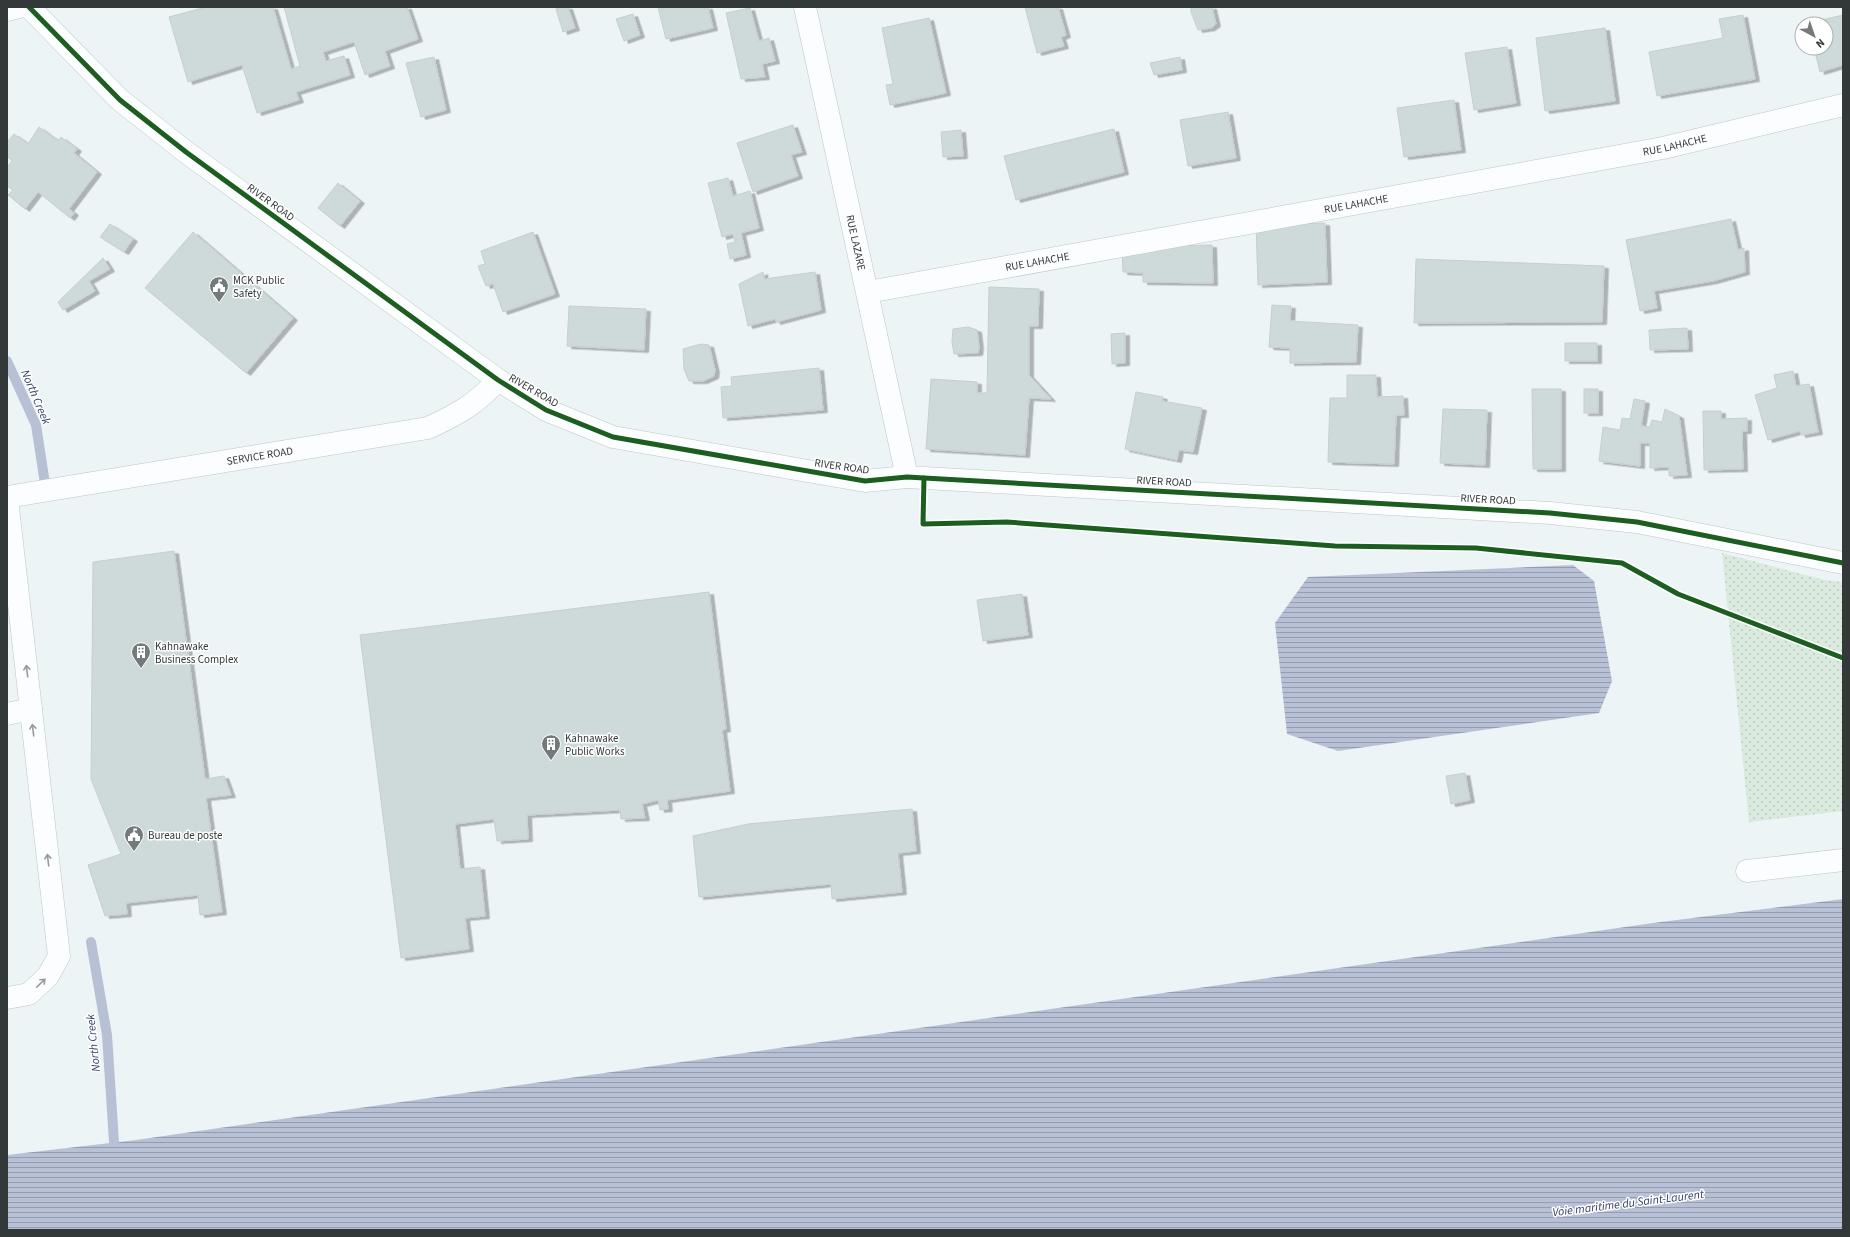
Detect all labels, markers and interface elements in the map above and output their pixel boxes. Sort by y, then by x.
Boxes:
north arrow [1794,16,1834,56]
text: N [1812,35,1828,51]
street label: RUE LAHACHE [1642,131,1708,160]
street label: RIVER ROAD [244,180,298,225]
street label: RUE LAHACHE [1323,191,1390,217]
street label: RUE LAZARE [842,213,869,272]
street label: RUE LAHACHE [1004,249,1071,275]
place label: MCK Public Safety [233,273,285,301]
public building icon: MCK Public Safety [208,275,230,303]
water label: North Creek [16,367,55,428]
street label: RIVER ROAD [506,370,562,411]
street label: SERVICE ROAD [225,443,294,469]
street label: RIVER ROAD [814,455,871,478]
street label: RIVER ROAD [1136,473,1192,490]
street label: RIVER ROAD [1460,491,1516,508]
place label: Kahnawake Business Complex [155,639,238,667]
building icon: Kahnawake Business Complex [130,641,152,669]
one-way arrow [23,665,30,678]
one-way arrow [30,724,37,737]
place label: Kahnawake Public Works [565,731,625,759]
building icon: Kahnawake Public Works [540,733,562,761]
public building icon: Bureau de poste [123,824,145,852]
place label: Bureau de poste [148,828,223,843]
one-way arrow [44,854,52,867]
one-way arrow [36,978,46,988]
water label: North Creek [82,1013,105,1073]
water label: Voie maritime du Saint-Laurent [1552,1186,1706,1221]

